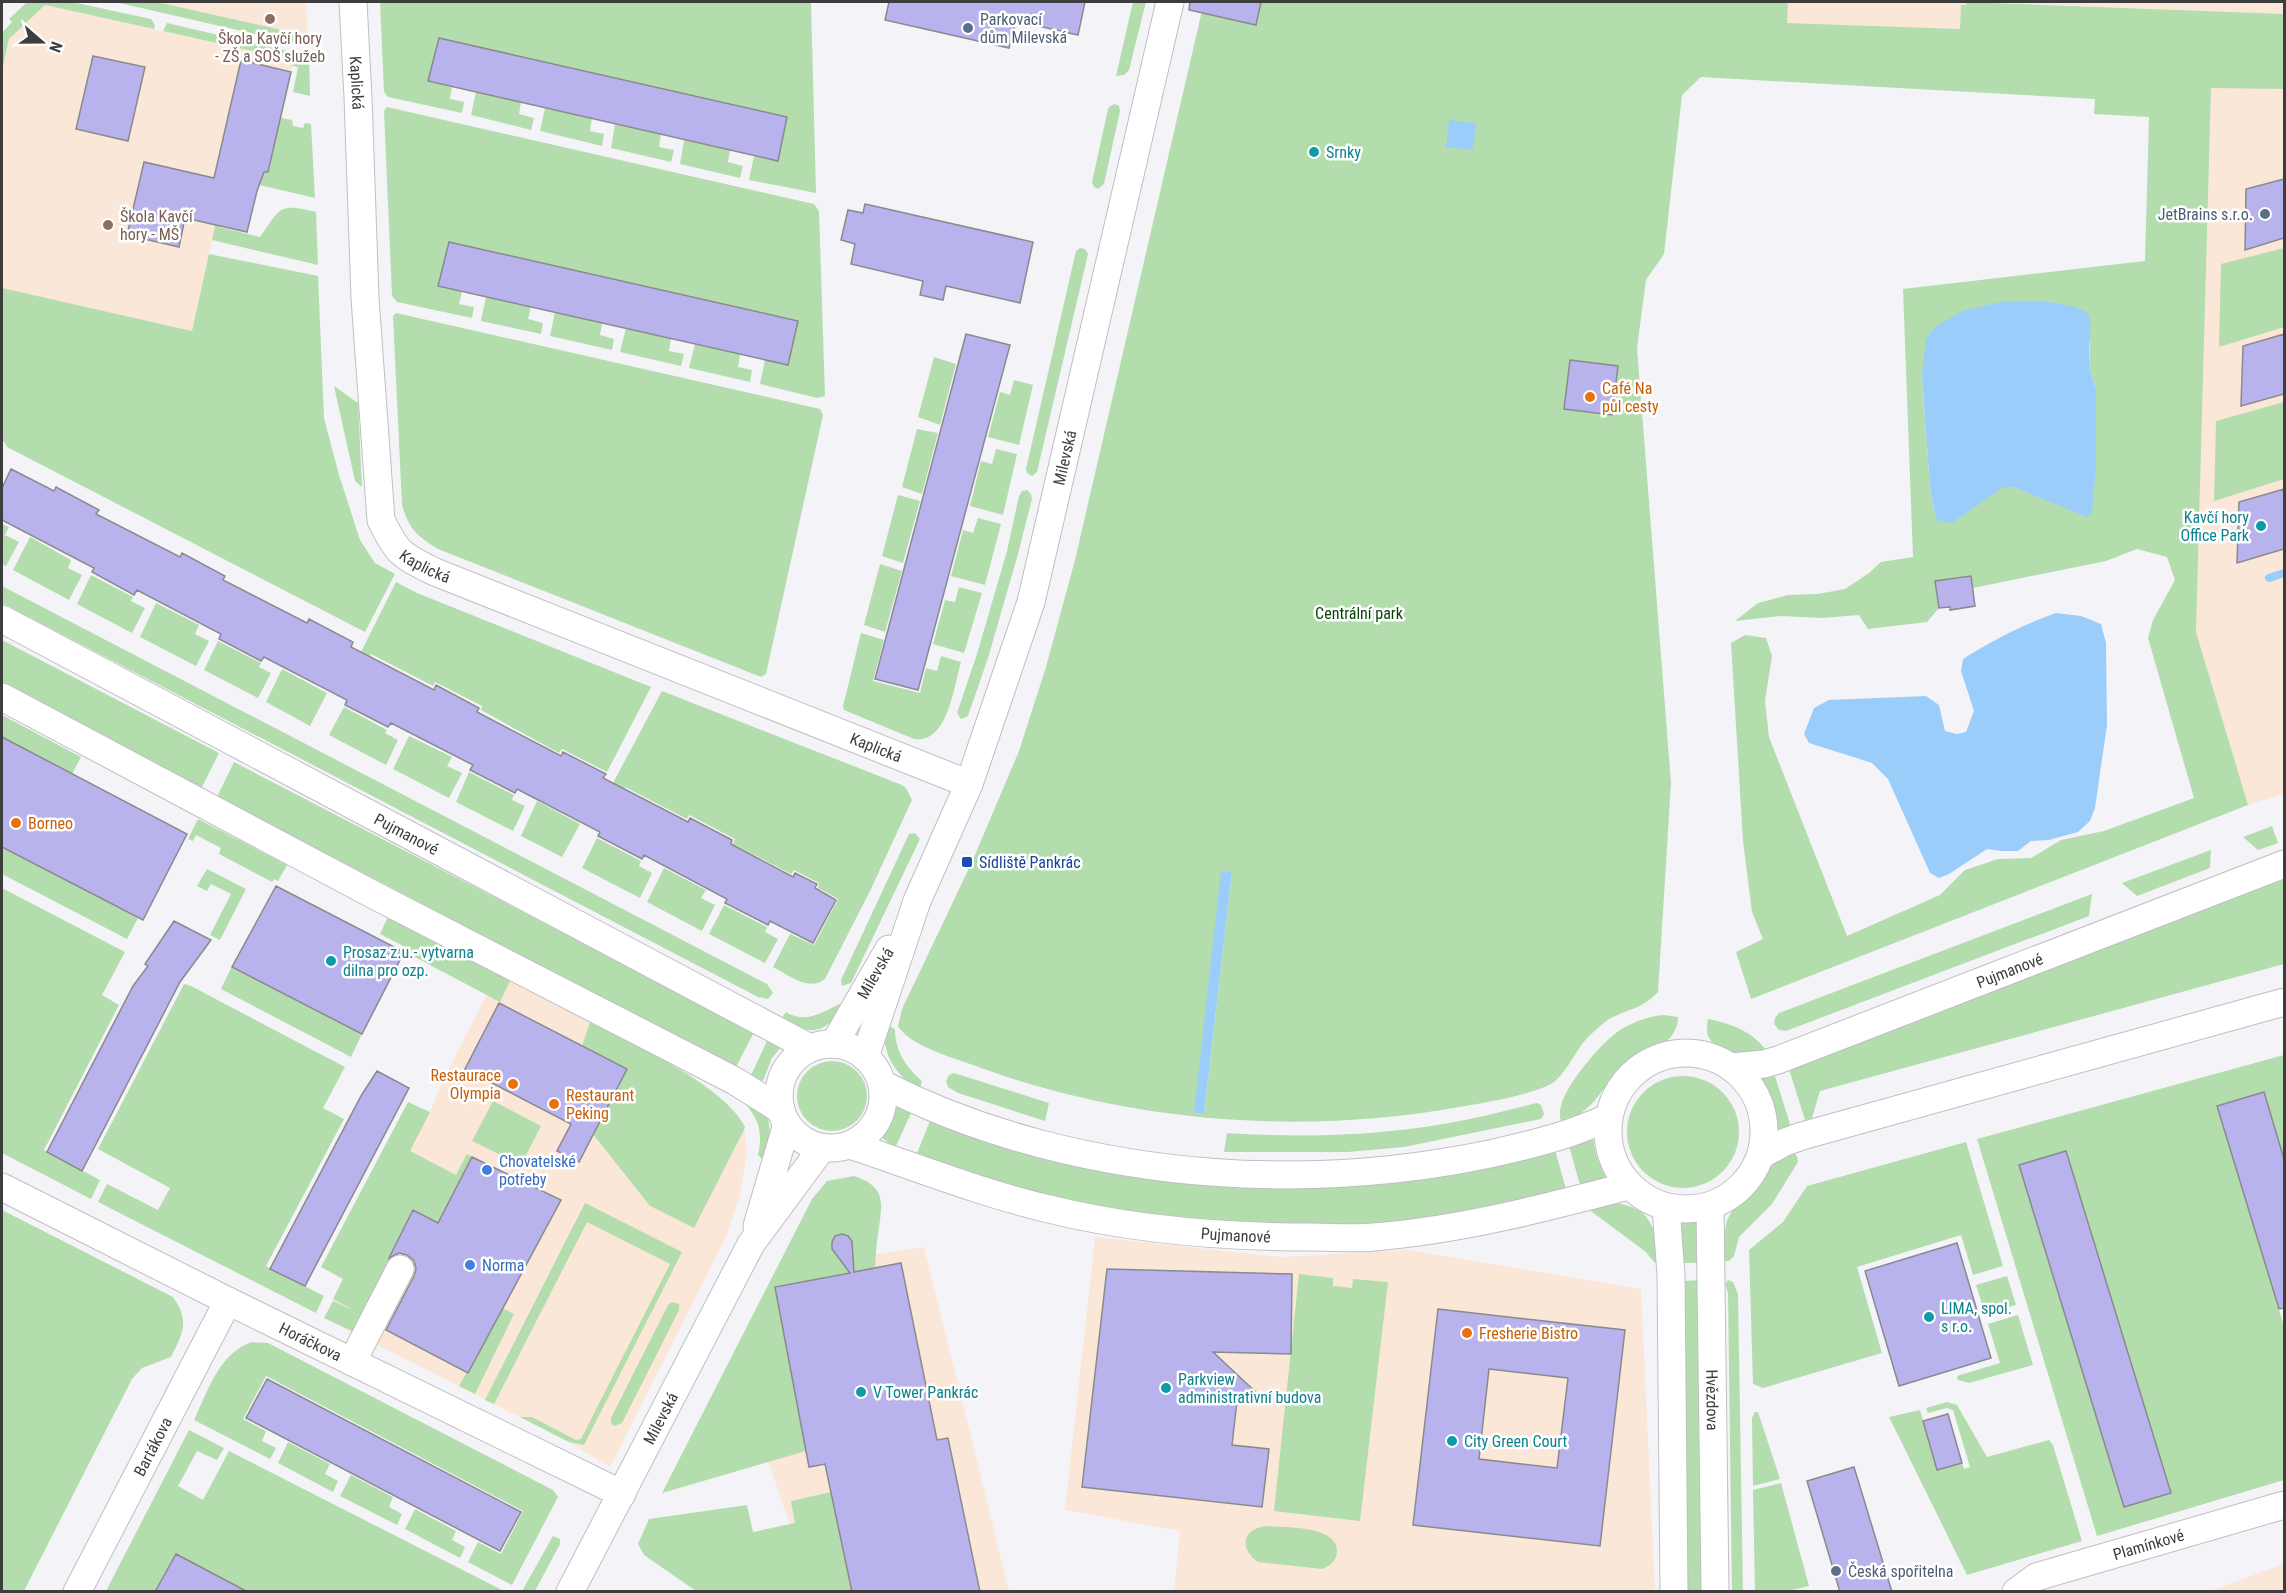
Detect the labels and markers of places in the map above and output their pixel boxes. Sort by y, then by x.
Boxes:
place label: Parkovací dům Milevská [980,10,1067,47]
marker: Škola Kavčí hory - ZŠ a SOŠ služeb [263,12,277,26]
marker: Parkovací dům Milevská [961,21,975,35]
place label: Škola Kavčí hory - ZŠ a SOŠ služeb [215,29,325,66]
place label: Srnky [1326,143,1361,162]
marker: Srnky [1307,145,1321,159]
place label: JetBrains s.r.o. [2158,205,2253,224]
place label: Škola Kavčí hory - MŠ [120,207,194,244]
marker: JetBrains s.r.o. [2258,207,2272,221]
marker: Škola Kavčí hory - MŠ [101,218,115,232]
place label: Café Na půl cesty [1602,379,1659,416]
marker: Café Na půl cesty [1583,390,1597,404]
place label: Kavčí hory Office Park [2180,508,2250,545]
marker: Kavčí hory Office Park [2254,519,2268,533]
place label: Borneo [28,814,73,833]
marker: Borneo [9,816,23,830]
place label: Sídliště Pankrác [979,853,1081,872]
marker: Sídliště Pankrác [960,855,974,869]
place label: Prosaz z.u.- vytvarna dilna pro ozp. [343,943,474,980]
marker: Prosaz z.u.- vytvarna dilna pro ozp. [324,954,338,968]
place label: Restaurace Olympia [430,1066,501,1103]
marker: Restaurace Olympia [506,1077,520,1091]
place label: Restaurant Peking [566,1086,634,1123]
marker: Restaurant Peking [547,1097,561,1111]
place label: Chovatelské potřeby [499,1152,576,1189]
marker: Chovatelské potřeby [480,1163,494,1177]
place label: Norma [482,1256,525,1275]
marker: Norma [463,1258,477,1272]
place label: LIMA, spol. s r.o. [1941,1299,2012,1336]
marker: LIMA, spol. s r.o. [1922,1310,1936,1324]
place label: Fresherie Bistro [1479,1324,1578,1343]
marker: Fresherie Bistro [1460,1326,1474,1340]
place label: Parkview administrativní budova [1178,1370,1321,1407]
marker: Parkview administrativní budova [1159,1381,1173,1395]
place label: V Tower Pankrác [873,1383,978,1402]
marker: V Tower Pankrác [854,1385,868,1399]
place label: City Green Court [1464,1432,1568,1451]
marker: City Green Court [1445,1434,1459,1448]
place label: Česká spořitelna [1848,1561,1954,1581]
marker: Česká spořitelna [1829,1564,1843,1578]

